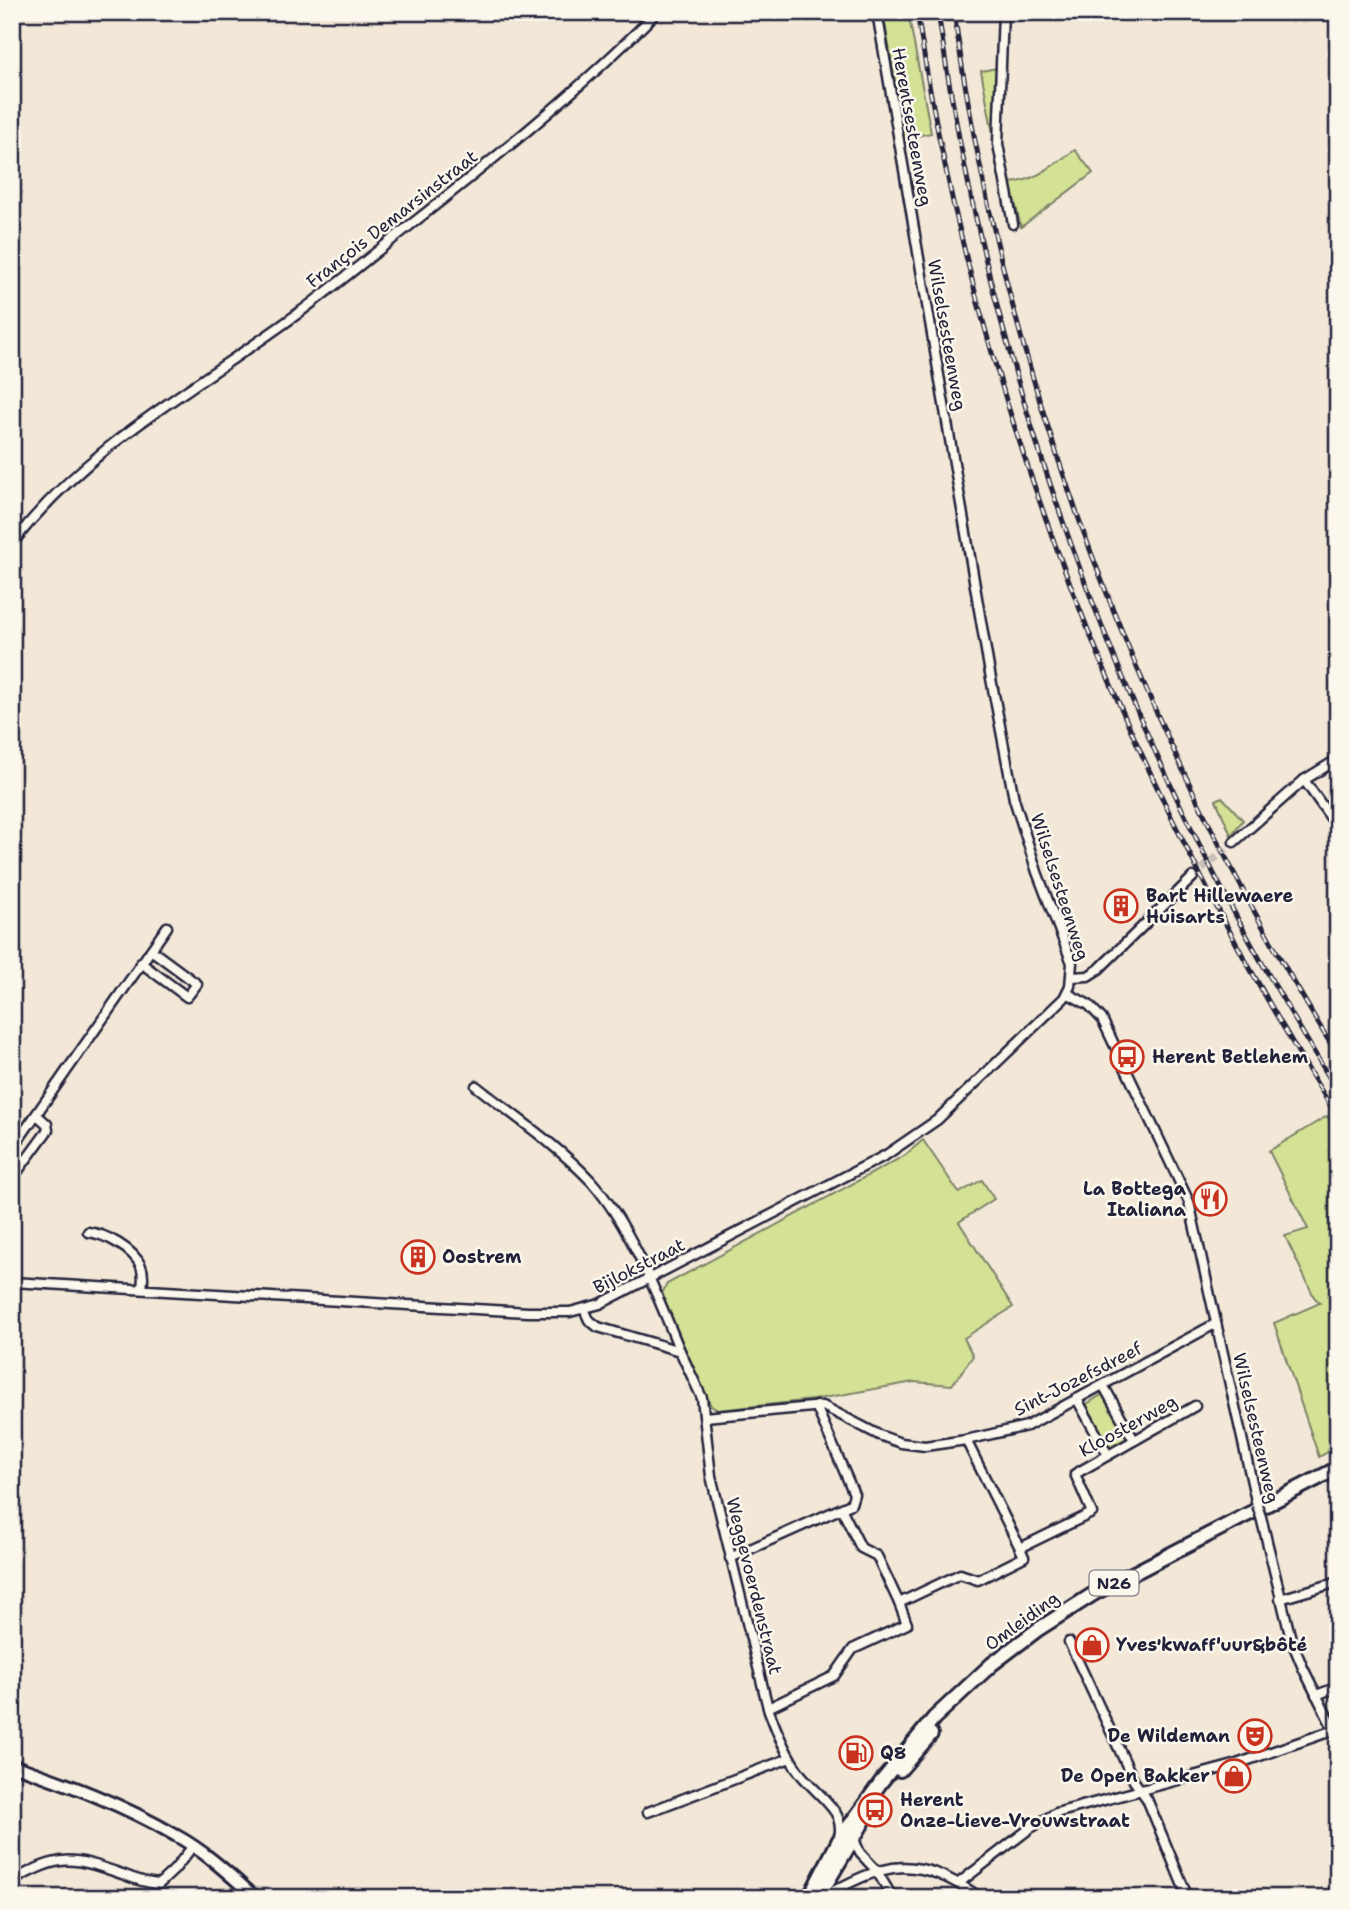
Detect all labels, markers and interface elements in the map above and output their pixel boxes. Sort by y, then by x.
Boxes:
street label: Herentsesteenweg [886,46,938,208]
street label: François Demarsinstraat [301,144,483,294]
street label: Wilselsesteenweg [922,257,972,413]
street label: Wilselsesteenweg [1025,810,1095,964]
place label: Bart Hillewaere Huisarts [1146,884,1294,929]
building icon: Bart Hillewaere Huisarts [1102,887,1140,925]
bus stop icon: Herent Betlehem [1108,1038,1146,1076]
place label: Herent Betlehem [1152,1045,1309,1069]
place label: La Bottega Italiana [1083,1177,1187,1222]
restaurant icon: La Bottega Italiana [1191,1180,1229,1218]
street label: Bijlokstraat [589,1233,689,1299]
building icon: Oostrem [399,1238,437,1276]
place label: Oostrem [442,1245,522,1269]
street label: Sint-Jozefsdreef [1010,1336,1147,1422]
street label: Wilselsesteenweg [1227,1350,1285,1506]
street label: Kloosterweg [1075,1389,1181,1463]
street label: Weggevoerdenstraat [720,1495,788,1677]
road number: N26 [1090,1570,1138,1596]
street label: Omleiding [980,1586,1064,1656]
shop icon: Yves'kwaff'uur&bôté [1073,1626,1111,1664]
place label: Yves'kwaff'uur&bôté [1116,1633,1308,1657]
theatre icon: De Wildeman [1236,1717,1274,1755]
place label: De Wildeman [1108,1724,1230,1748]
fuel station icon: Q8 [837,1734,875,1772]
place label: Q8 [880,1741,906,1765]
shop icon: De Open Bakker [1215,1757,1253,1795]
place label: De Open Bakker [1061,1764,1210,1788]
place label: Herent Onze-Lieve-Vrouwstraat [900,1788,1130,1833]
bus stop icon: Herent Onze-Lieve-Vrouwstraat [856,1791,894,1829]

